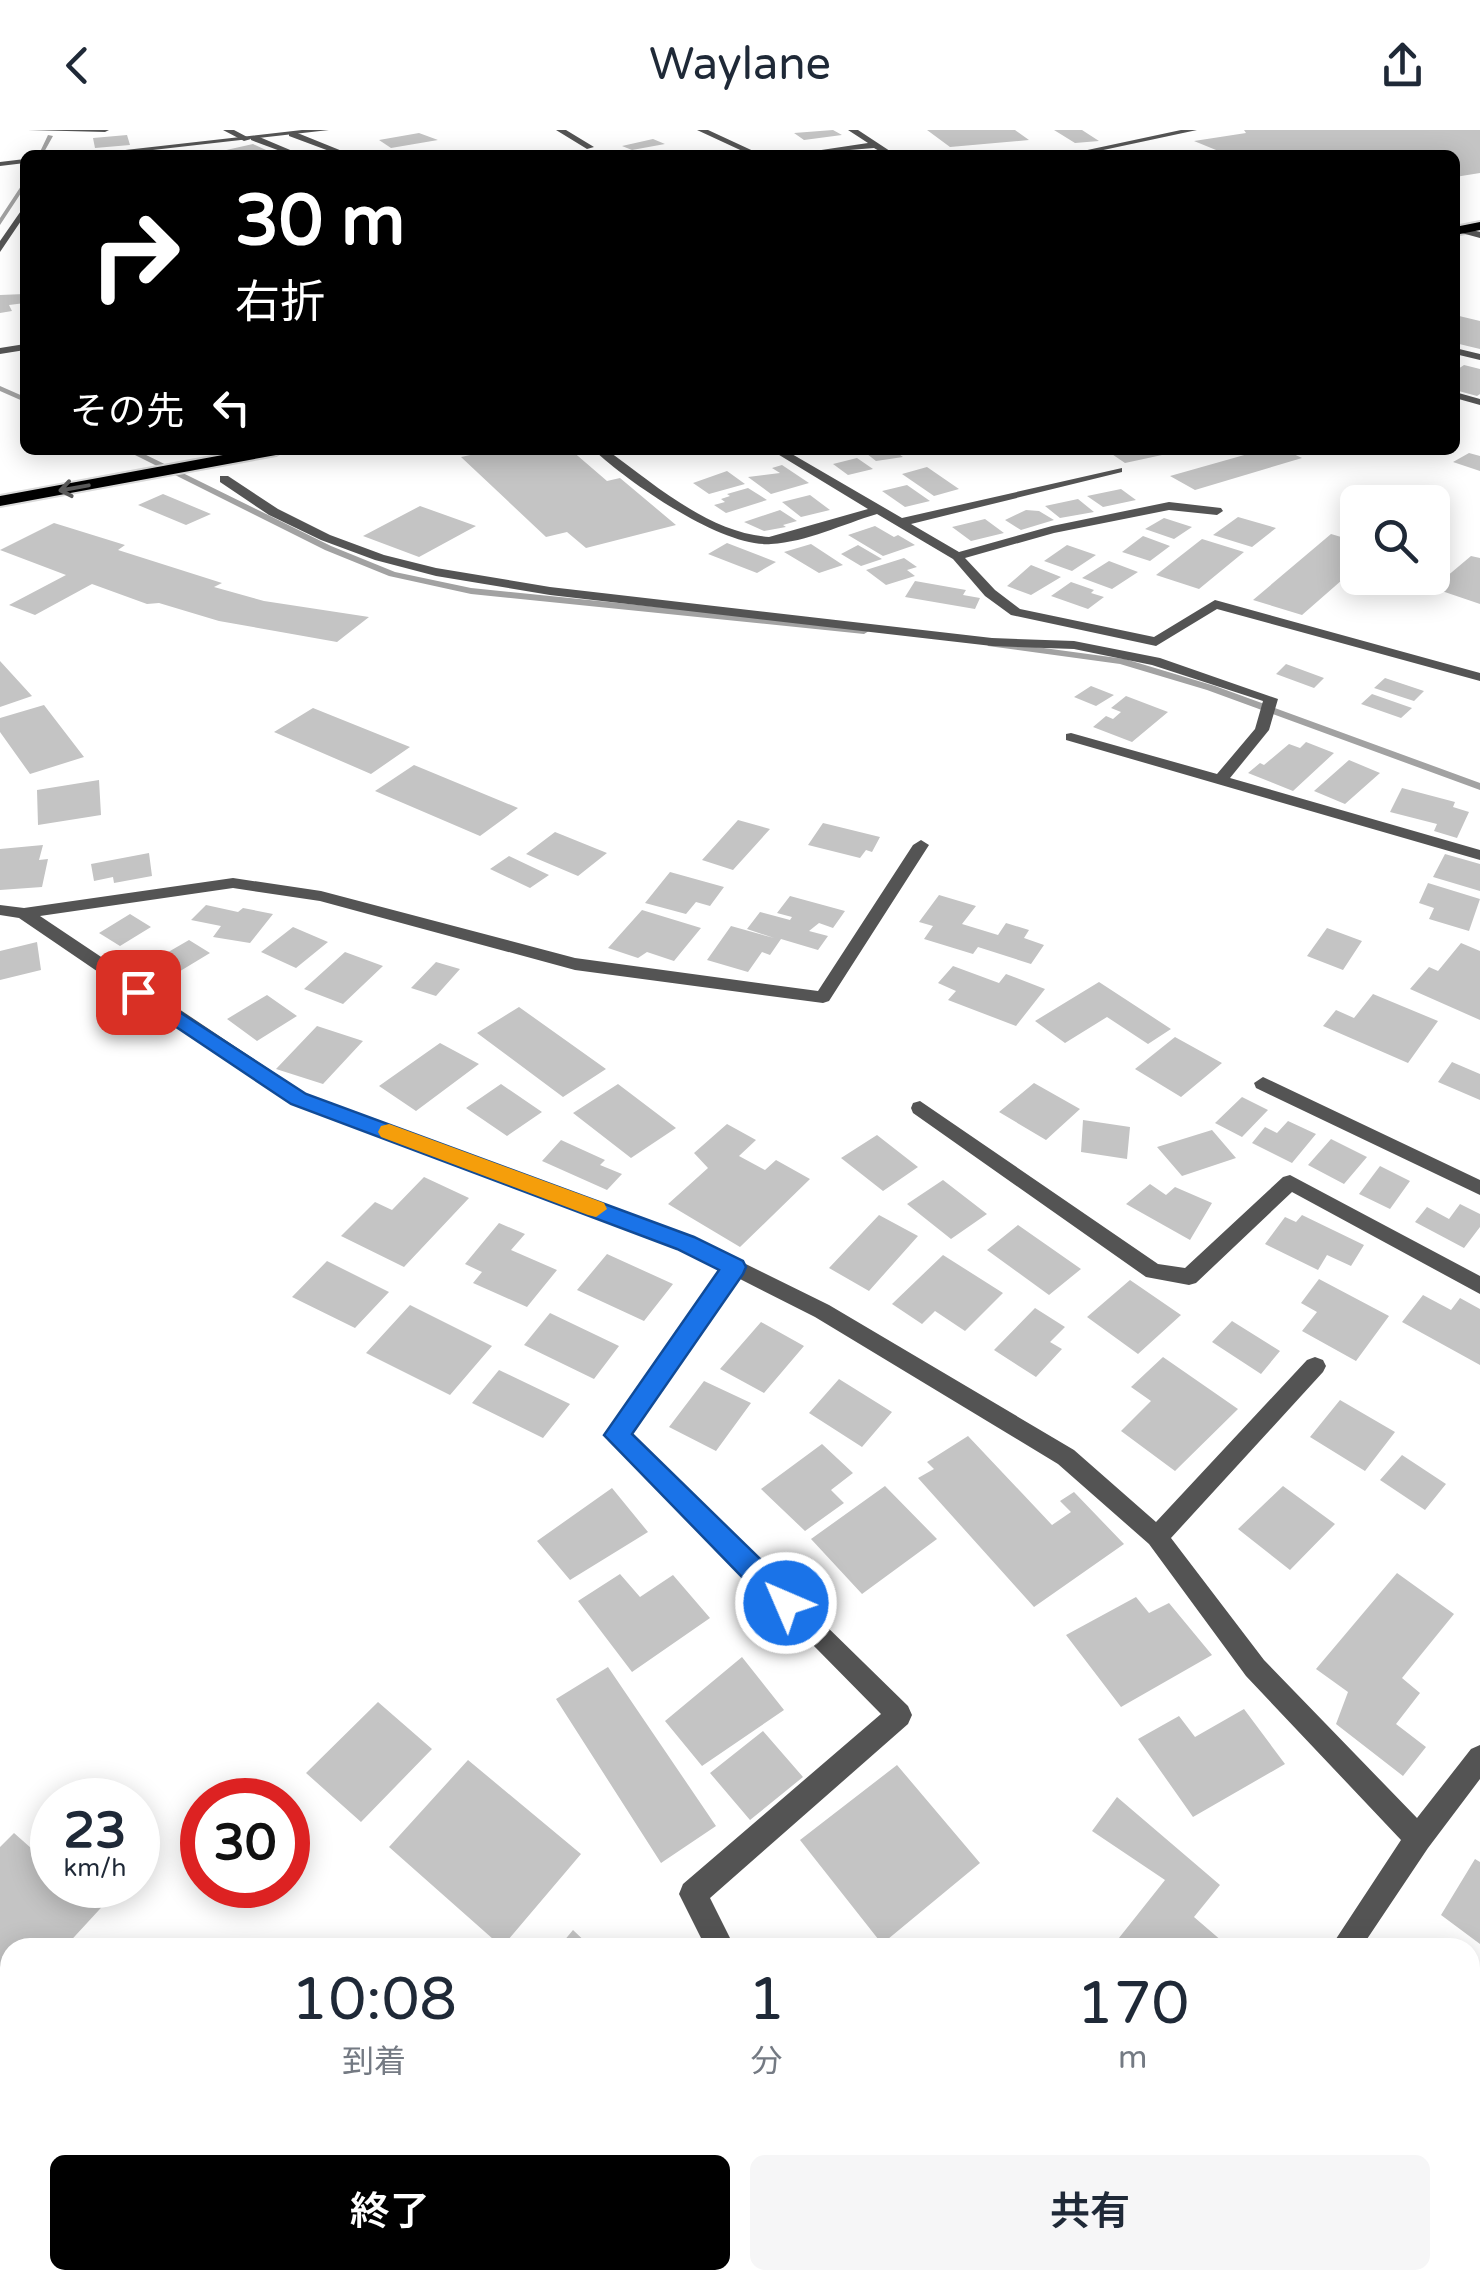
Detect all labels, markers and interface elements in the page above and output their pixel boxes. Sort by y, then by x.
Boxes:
icon: back [50,38,105,93]
text: Waylane [649,38,831,92]
icon: share [1375,38,1430,93]
text: 30 m [235,180,405,264]
icon: right [70,190,200,320]
text: 右折 [235,276,325,330]
icon: left [204,380,259,435]
text: その先 [70,389,184,435]
one-way arrow [59,479,91,498]
map controls [1340,485,1450,595]
button: search [1340,485,1450,595]
pin [96,950,181,1035]
icon: arrive [111,965,166,1020]
position arrow [734,1551,838,1655]
speed limit sign: 30 [180,1778,310,1908]
text: 23 [64,1801,126,1861]
text: km/h [64,1853,126,1883]
text: 10:08 [291,1964,457,2036]
text: 1 [748,1964,785,2036]
text: 170 [1076,1968,1189,2040]
text: m [1118,2039,1147,2077]
text: 到着 [342,2043,406,2081]
text: 分 [751,2043,783,2081]
button: 終了 [50,2155,730,2270]
button: 共有 [750,2155,1430,2270]

